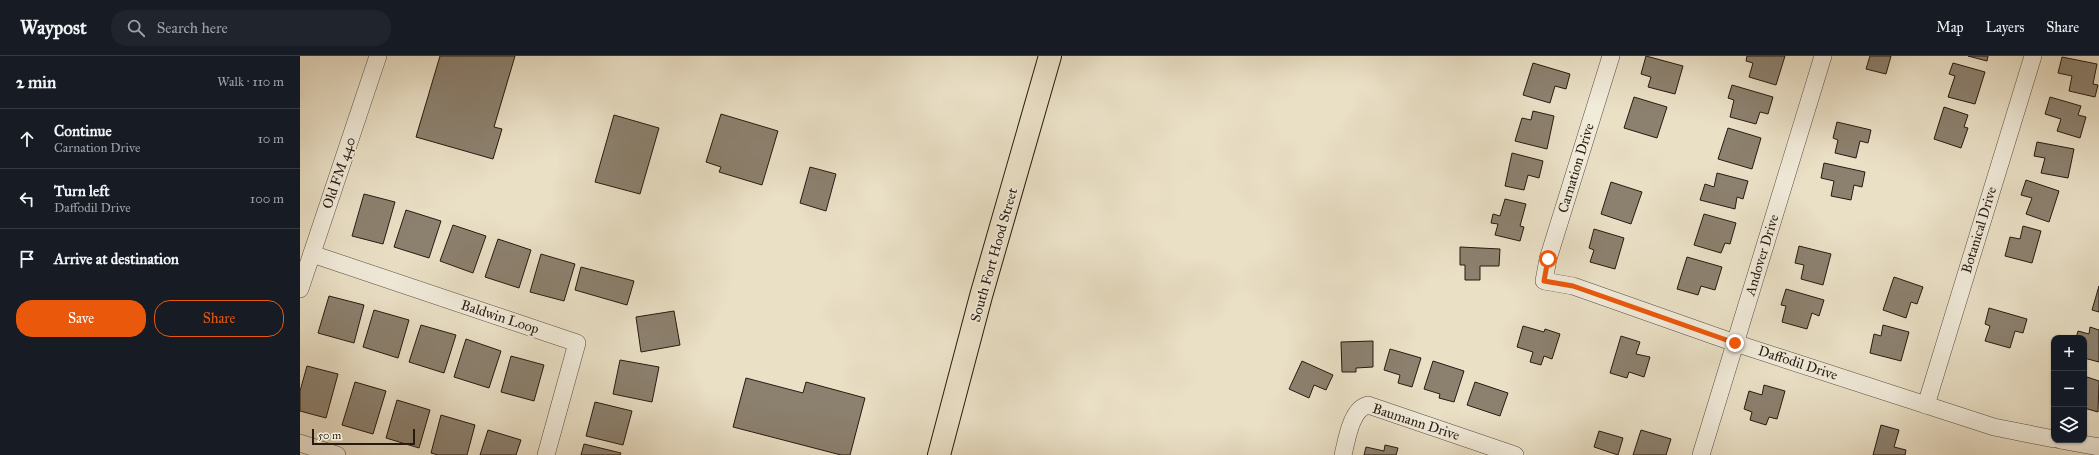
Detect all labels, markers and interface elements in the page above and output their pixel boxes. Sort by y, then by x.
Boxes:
search box [111,10,391,46]
text: Waypost [20,16,87,39]
icon: search [125,17,147,39]
text: Search here [157,19,228,37]
text: Map [1936,19,1964,36]
text: Layers [1986,19,2024,36]
text: Share [2046,19,2079,36]
text: 2 min [16,72,56,93]
text: Walk · 110 m [217,74,284,90]
street label: Carnation Drive [1554,121,1598,215]
text: Continue [54,122,112,140]
icon: ahead [16,128,38,150]
text: 10 m [258,131,284,147]
street label: Old FM 440 [319,135,359,211]
text: Carnation Drive [54,140,140,156]
text: Turn left [54,182,110,200]
street label: Botanical Drive [1958,184,2000,275]
street label: South Fort Hood Street [967,186,1021,324]
icon: left [16,188,38,210]
text: 100 m [250,191,284,207]
text: Daffodil Drive [54,200,131,216]
street label: Andover Drive [1741,212,1782,299]
icon: arrive [16,248,38,270]
text: Arrive at destination [54,250,179,268]
route start [1539,250,1557,268]
street label: Baldwin Loop [459,296,541,338]
button: Save [16,300,146,337]
button: Share [154,300,284,337]
route end [1726,334,1744,352]
map controls [2051,335,2087,443]
button: + [2051,335,2087,371]
street label: Daffodil Drive [1756,342,1840,384]
button: − [2051,371,2087,407]
street label: Baumann Drive [1370,400,1462,444]
button: layers [2051,407,2087,443]
scale bar [312,427,415,446]
text: 50 m [318,429,341,442]

